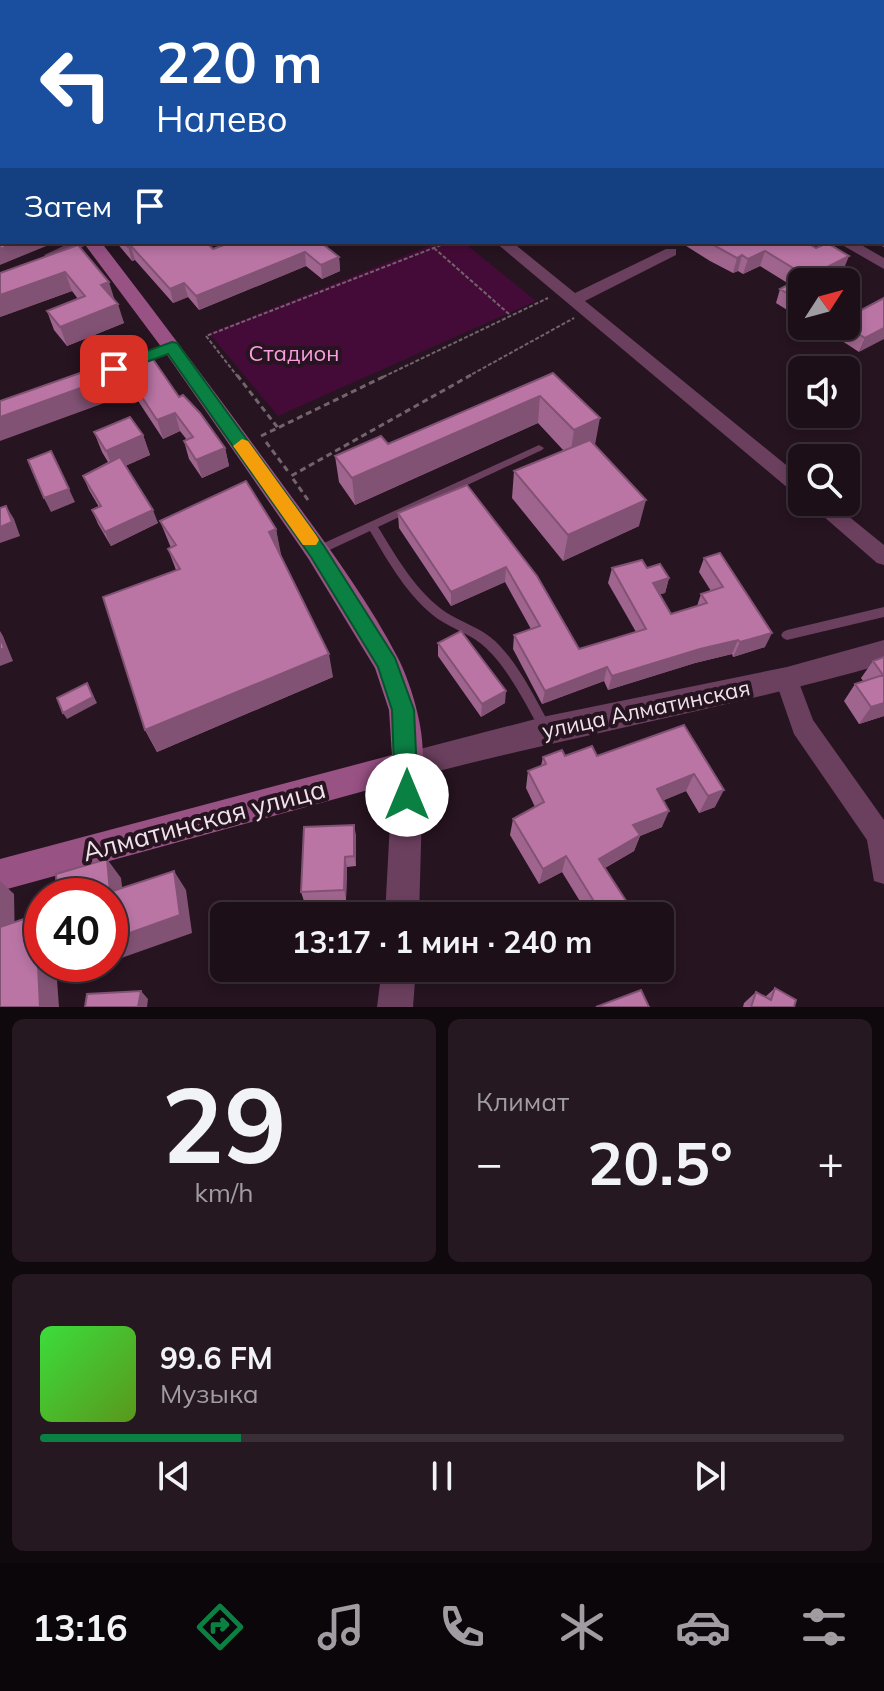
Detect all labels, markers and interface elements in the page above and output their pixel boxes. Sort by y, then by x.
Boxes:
text: 220 m [156,27,323,97]
icon: left [24,32,128,136]
text: Налево [156,96,288,141]
icon: arrive [128,184,172,228]
text: Затем [24,187,112,225]
north arrow [788,268,860,340]
map controls [788,268,860,516]
pin [80,335,148,403]
park label: Стадион [249,339,339,367]
icon: arrive [92,347,136,391]
button: sound [788,356,860,428]
button: search [788,444,860,516]
street label: улица Алматинская [539,673,753,745]
position arrow [365,753,449,837]
street label: Алматинская улица [79,772,329,868]
speed limit sign: 40 [24,878,128,982]
text: 13:17 · 1 мин · 240 m [292,923,592,961]
text: 29 [162,1058,286,1189]
text: Климат [476,1085,569,1118]
text: 20.5° [587,1125,733,1200]
text: − [476,1135,502,1190]
text: + [818,1135,844,1190]
text: km/h [195,1176,253,1209]
text: 99.6 FM [160,1339,273,1377]
text: Музыка [160,1377,259,1410]
icon: previous [152,1454,196,1498]
icon: pause [420,1454,464,1498]
icon: next [688,1454,732,1498]
icon: directions [192,1599,248,1655]
icon: music [313,1599,369,1655]
icon: phone [434,1599,490,1655]
icon: climate [554,1599,610,1655]
icon: car [675,1599,731,1655]
icon: filters [796,1599,852,1655]
text: 13:16 [32,1605,128,1650]

